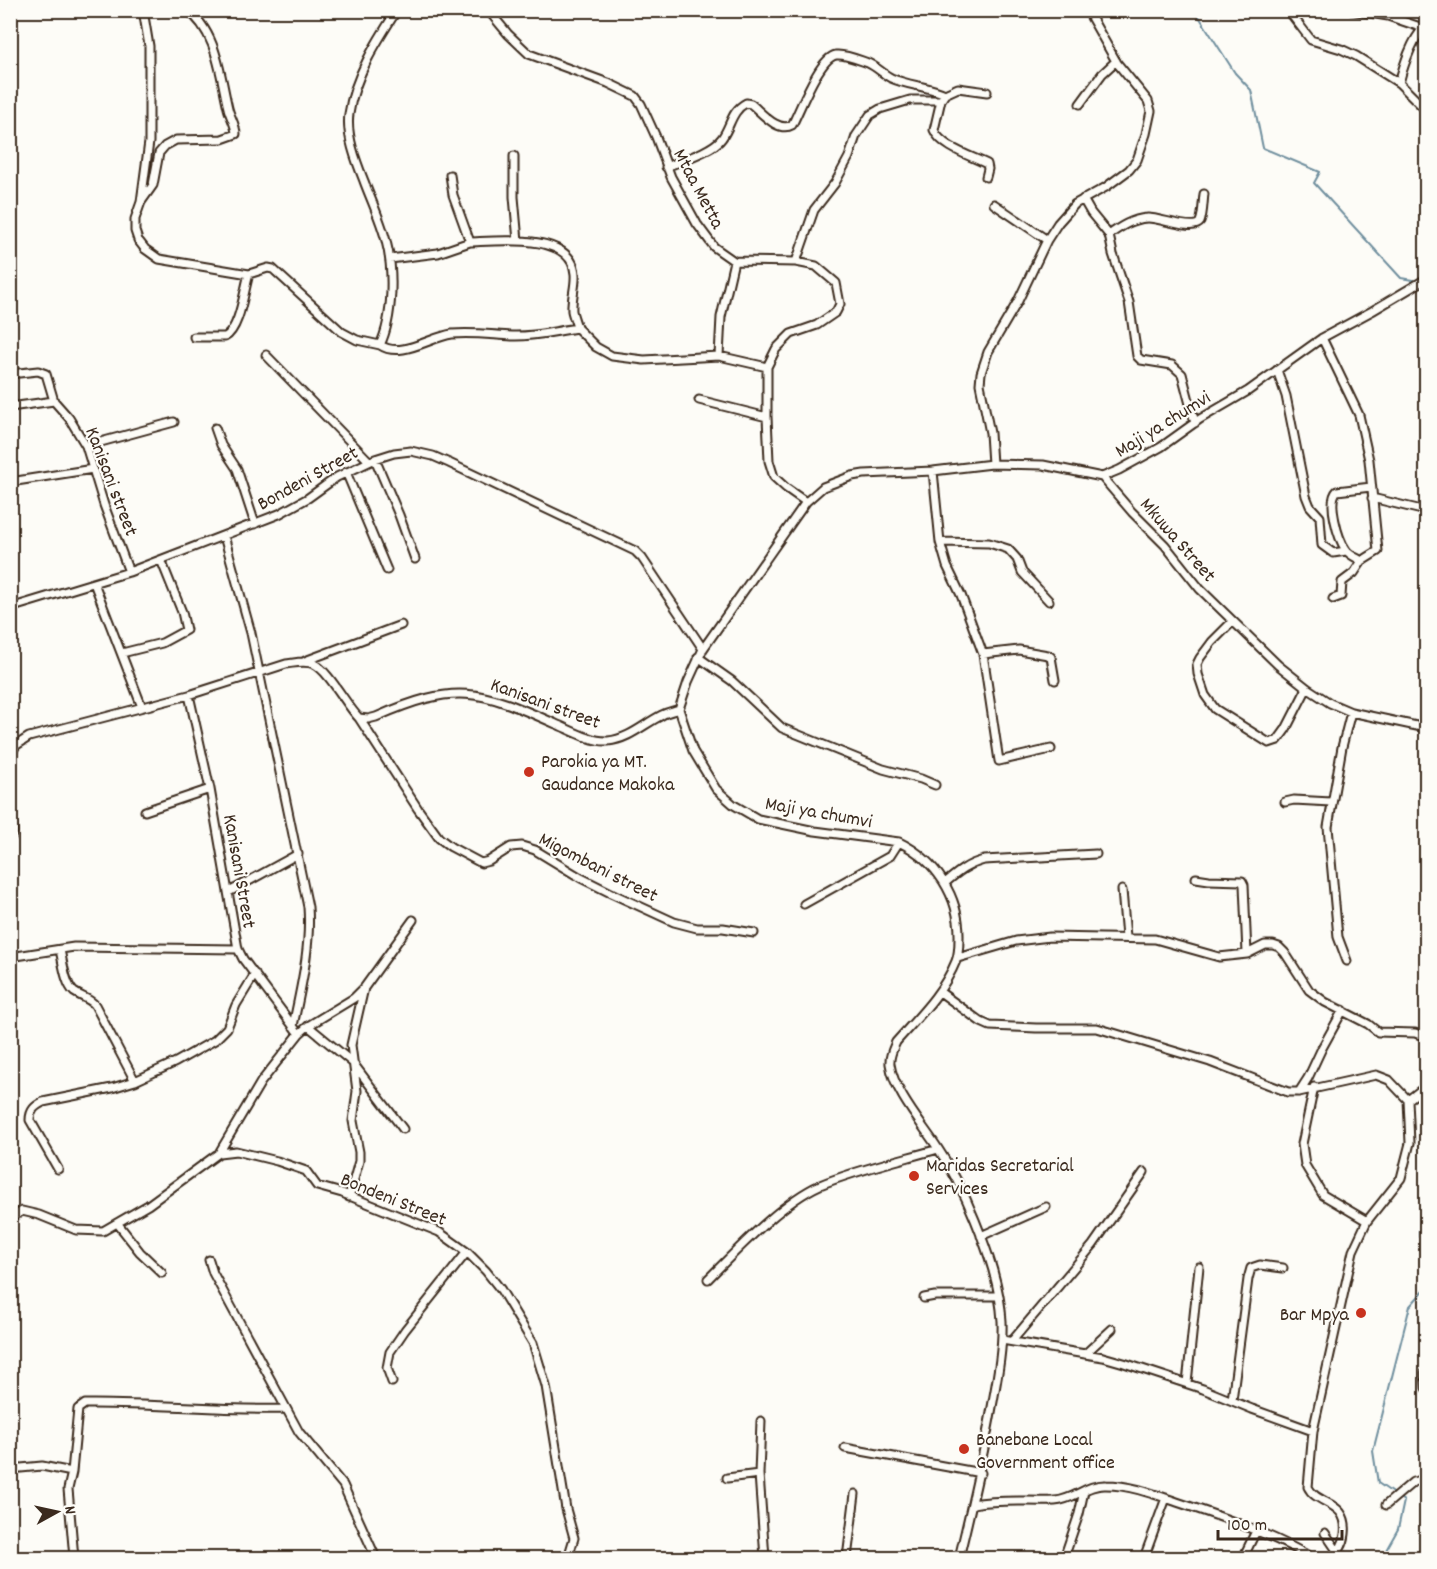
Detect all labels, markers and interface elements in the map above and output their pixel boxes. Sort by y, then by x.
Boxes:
street label: Mtaa Metta [665,144,730,235]
street label: Maji ya chumvi [1110,385,1217,466]
street label: Kanisani street [77,423,144,541]
street label: Bondeni Street [253,440,364,519]
street label: Mkuwa Street [1132,493,1221,589]
street label: Kanisani street [486,672,604,738]
place label: Parokia ya MT. Gaudance Makoka [541,749,675,800]
marker: Parokia ya MT. Gaudance Makoka [522,765,536,779]
street label: Maji ya chumvi [763,791,875,837]
street label: Kanisani Street [214,812,262,931]
street label: Migombani street [533,827,662,911]
place label: Maridas Secretarial Services [926,1153,1074,1204]
street label: Bondeni Street [336,1167,450,1235]
marker: Maridas Secretarial Services [907,1169,921,1183]
place label: Bar Mpya [1280,1302,1350,1330]
marker: Bar Mpya [1354,1306,1368,1320]
place label: Banebane Local Government office [976,1427,1115,1478]
marker: Banebane Local Government office [957,1442,971,1456]
north arrow [27,1482,87,1542]
scale bar [1218,1503,1342,1541]
text: N [57,1505,81,1516]
text: 100 m [1227,1514,1267,1539]

